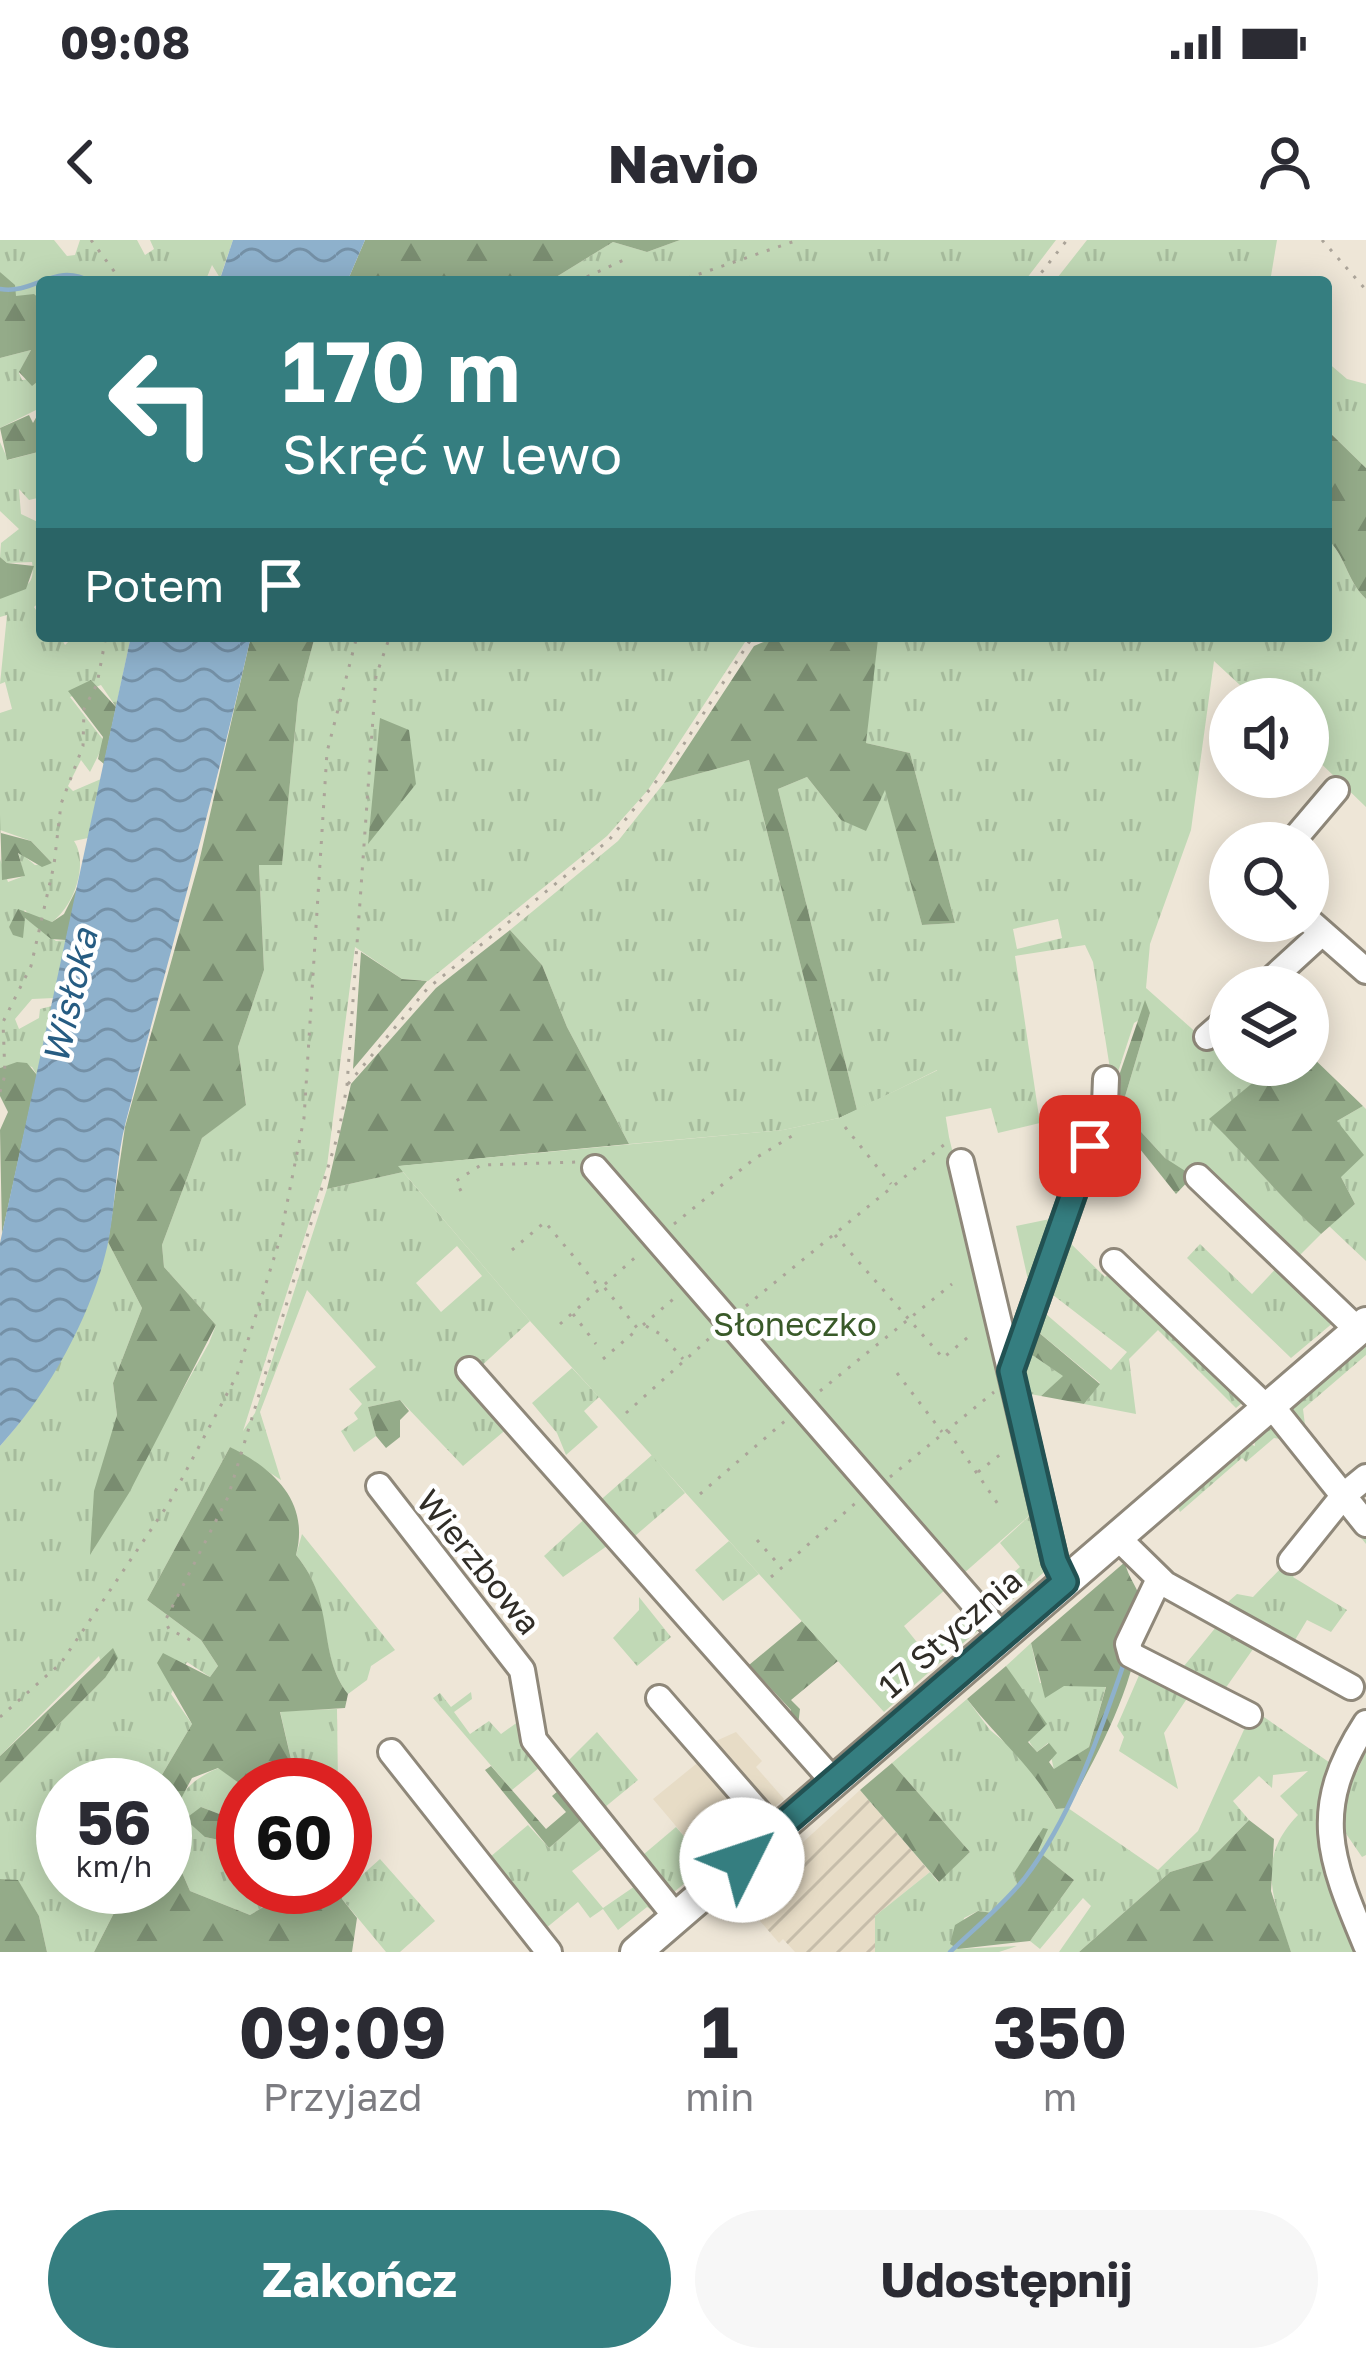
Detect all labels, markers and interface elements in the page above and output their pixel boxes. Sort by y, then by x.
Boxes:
text: 09:08 [60,15,190,69]
icon: back [48,129,114,195]
icon: person [1252,129,1318,195]
text: Navio [607,130,759,195]
text: 170 m [282,320,520,420]
icon: left [84,324,240,480]
text: Skręć w lewo [282,421,622,486]
icon: arrive [248,552,314,618]
text: Potem [84,558,224,612]
map controls [1209,678,1329,1086]
button: sound [1209,678,1329,798]
button: search [1209,822,1329,942]
water label: Wisłoka [33,923,106,1068]
button: layers [1209,966,1329,1086]
pin [1039,1095,1141,1197]
icon: arrive [1057,1113,1123,1179]
park label: Słoneczko [713,1304,877,1343]
street label: Wierzbowa [409,1482,549,1642]
street label: 17 Stycznia [870,1560,1029,1705]
speed limit sign: 60 [216,1758,372,1914]
text: 56 [77,1785,151,1857]
position arrow [679,1797,805,1923]
text: km/h [76,1848,152,1884]
text: 09:09 [239,1987,447,2074]
text: 1 [701,1987,738,2074]
text: 350 [993,1987,1127,2074]
text: Przyjazd [263,2073,422,2120]
text: min [685,2073,754,2120]
text: m [1043,2073,1077,2120]
button: Zakończ [48,2210,671,2348]
button: Udostępnij [695,2210,1318,2348]

